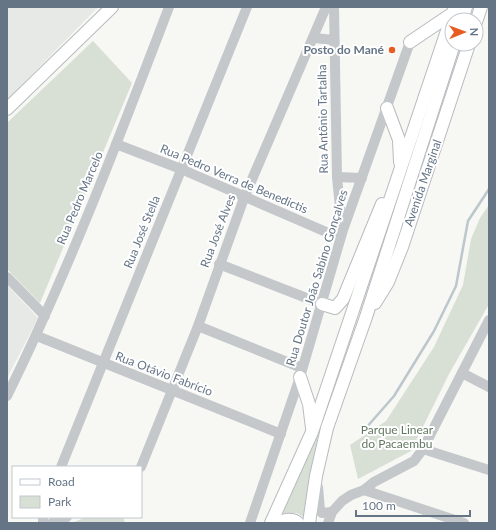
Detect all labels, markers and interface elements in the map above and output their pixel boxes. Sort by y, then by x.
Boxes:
north arrow [444,12,484,52]
text: N [468,27,481,36]
place label: Posto do Mané [303,42,385,57]
marker: Posto do Mané [387,45,397,55]
street label: Rua Antônio Tartalha [314,64,331,174]
street label: Avenida Marginal [401,137,444,228]
street label: Rua Pedro Verra de Benedictis [158,141,310,216]
street label: Rua Pedro Marcelo [53,149,106,247]
street label: Rua Doutor João Sabino Gonçalves [282,188,351,368]
street label: Rua José Alves [197,192,238,269]
street label: Rua José Stella [120,193,163,270]
street label: Rua Otávio Fabrício [113,348,215,399]
park label: Parque Linear do Pacaembu [361,422,434,451]
legend [12,466,142,518]
text: Road [48,474,75,489]
scale bar [356,492,470,518]
text: Park [48,494,72,509]
text: 100 m [362,498,396,513]

